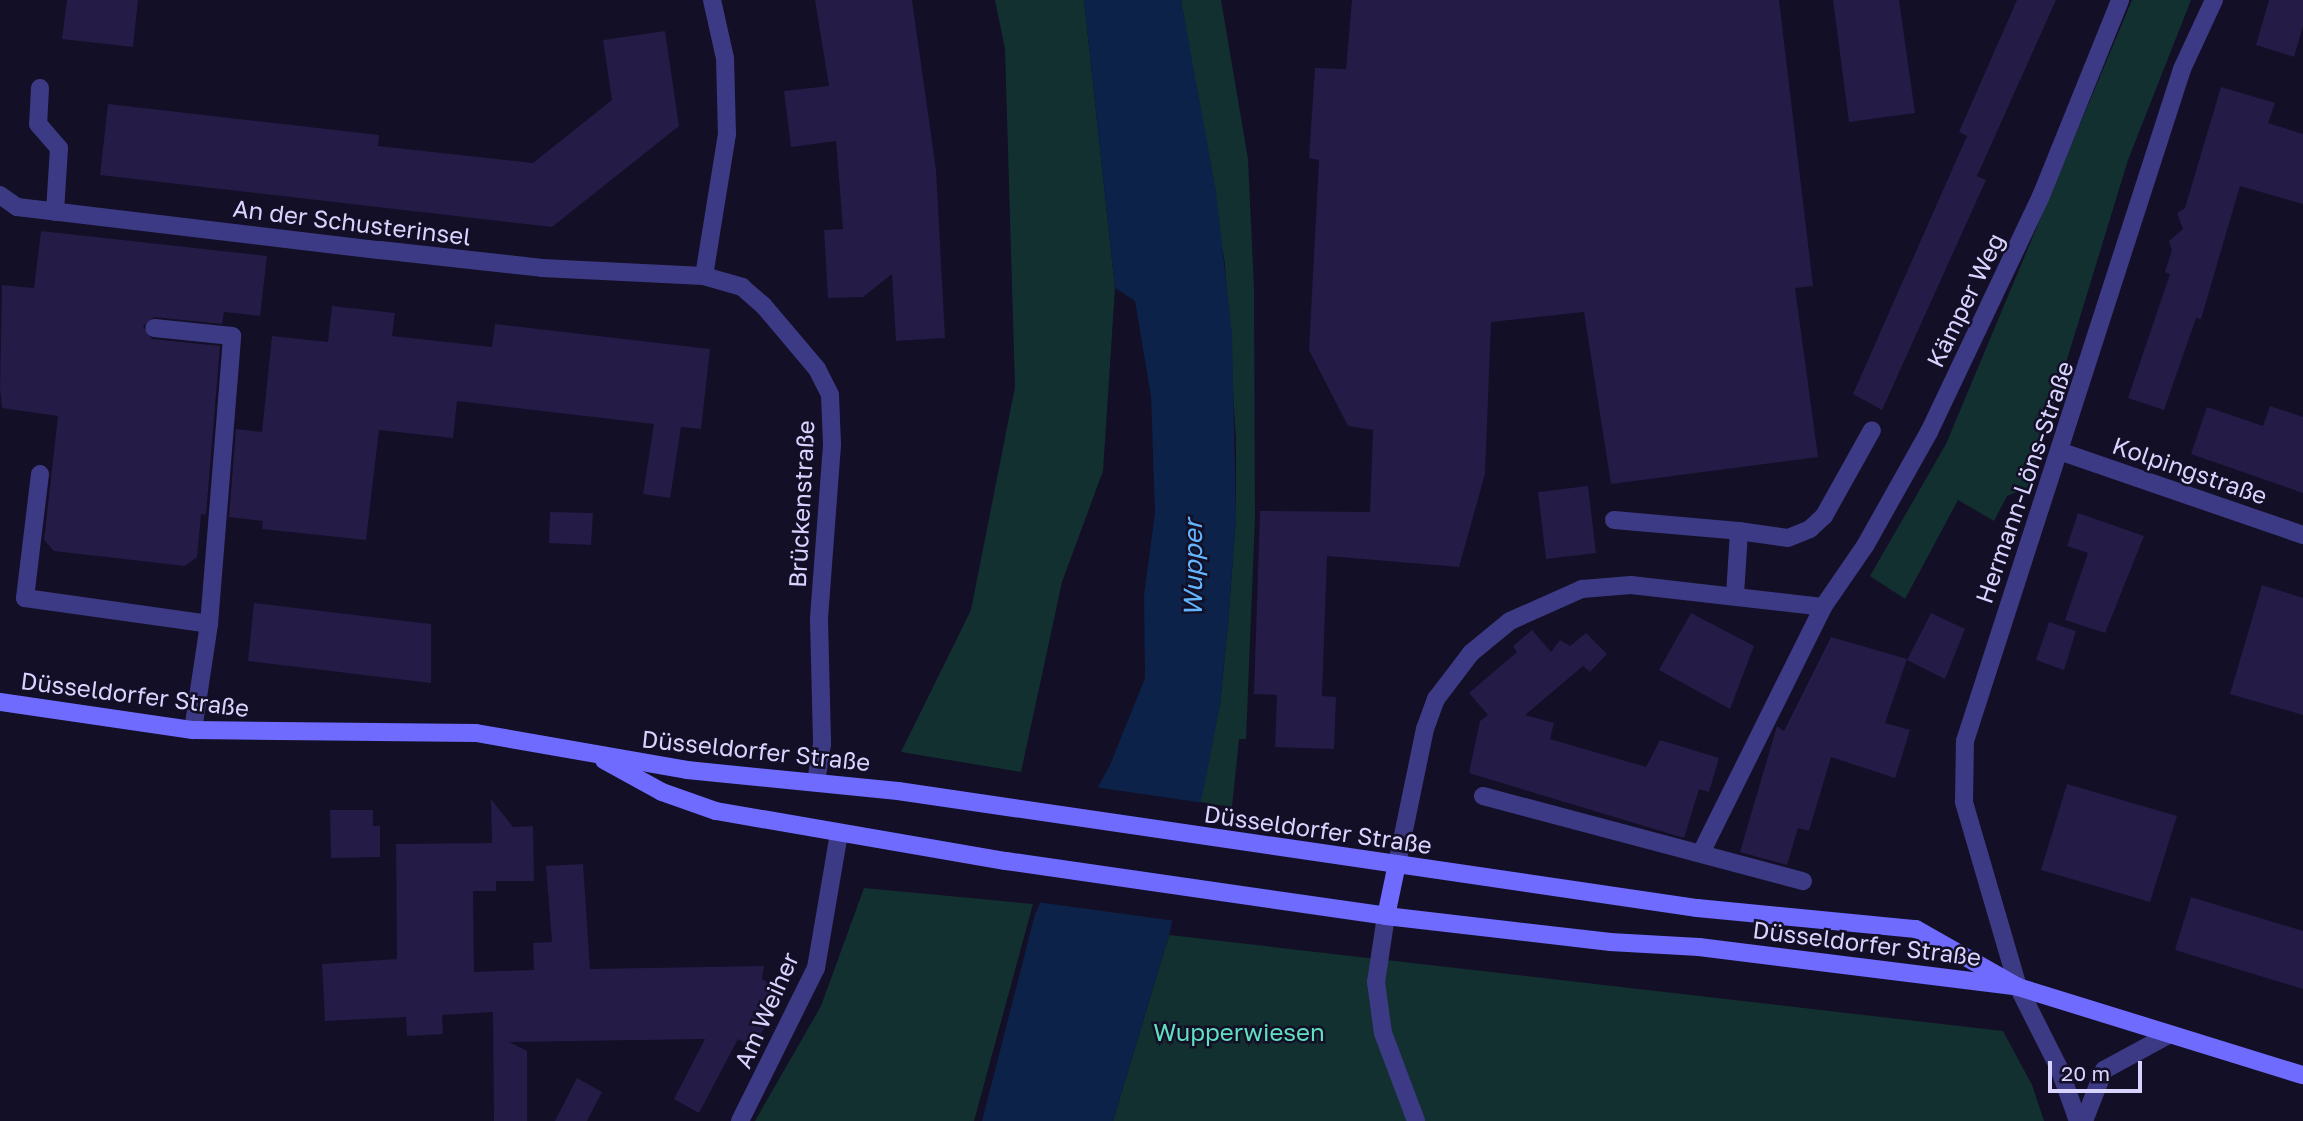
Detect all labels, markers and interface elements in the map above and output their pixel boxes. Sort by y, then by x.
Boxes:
street label: An der Schusterinsel [231,193,473,251]
street label: Kämper Weg [1920,228,2010,372]
street label: Hermann-Löns-Straße [1969,357,2079,607]
street label: Brückenstraße [782,420,820,588]
street label: Kolpingstraße [2109,430,2271,510]
water label: Wupper [1177,519,1209,617]
street label: Düsseldorfer Straße [19,666,251,722]
street label: Düsseldorfer Straße [640,724,872,776]
street label: Düsseldorfer Straße [1202,799,1434,859]
street label: Düsseldorfer Straße [1751,915,1983,971]
street label: Am Weiher [728,948,804,1072]
park label: Wupperwiesen [1153,1018,1325,1046]
scale bar [2051,1048,2146,1092]
text: 20 m [2061,1060,2110,1086]

